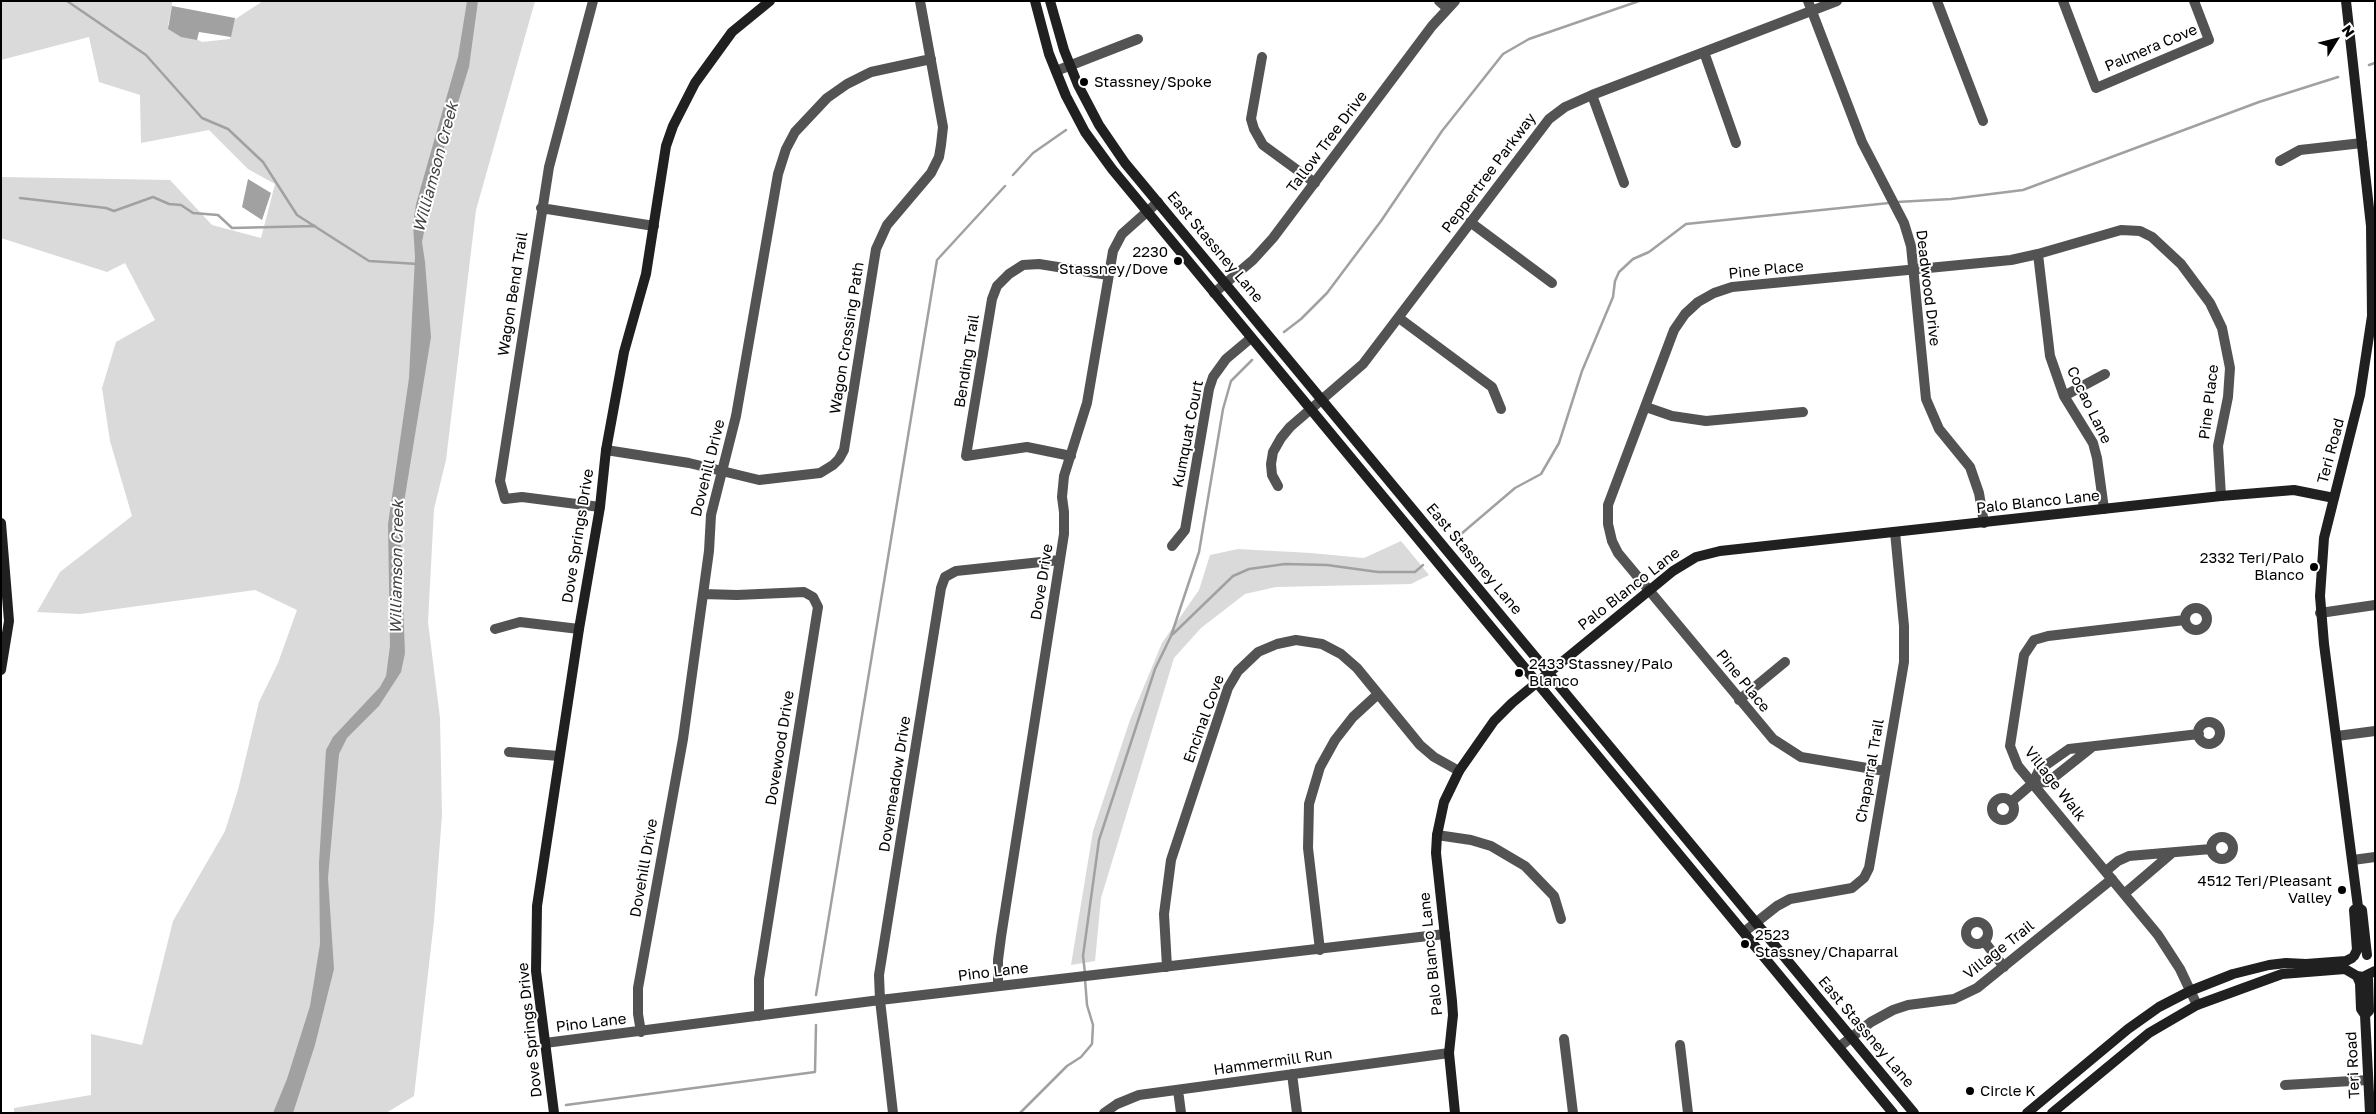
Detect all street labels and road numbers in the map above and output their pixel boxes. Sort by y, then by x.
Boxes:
street label: Palmera Cove [2102,20,2200,76]
street label: Tallow Tree Drive [1283,88,1371,196]
street label: Peppertree Parkway [1438,109,1540,237]
street label: East Stassney Lane [1163,188,1267,306]
street label: Deadwood Drive [1912,229,1944,347]
street label: Wagon Bend Trail [494,231,532,357]
street label: Pine Place [1728,257,1804,283]
street label: Wagon Crossing Path [826,261,868,415]
street label: Bending Trail [951,313,983,409]
street label: Cocao Lane [2063,363,2115,447]
street label: Pine Place [2195,363,2223,441]
street label: Kumquat Court [1169,379,1207,489]
street label: Teri Road [2314,416,2348,486]
street label: Dovehill Drive [687,417,729,519]
street label: Dove Springs Drive [558,468,598,604]
street label: Palo Blanco Lane [1975,487,2101,517]
street label: East Stassney Lane [1422,500,1526,618]
street label: Dove Drive [1027,543,1057,621]
street label: Palo Blanco Lane [1575,544,1683,634]
street label: Pine Place [1712,646,1774,716]
street label: Encinal Cove [1180,672,1228,766]
street label: Dovewood Drive [762,689,798,807]
street label: Dovemeadow Drive [875,715,915,853]
street label: Chaparral Trail [1852,718,1888,824]
street label: Village Walk [2020,743,2090,825]
street label: Dovehill Drive [626,817,662,919]
street label: Palo Blanco Lane [1416,891,1446,1017]
street label: Village Trail [1960,917,2038,983]
street label: Pino Lane [957,959,1029,985]
street label: Dove Springs Drive [514,962,546,1098]
street label: East Stassney Lane [1814,973,1918,1091]
street label: Pino Lane [555,1010,627,1036]
street label: Teri Road [2342,1031,2364,1099]
street label: Hammermill Run [1212,1045,1334,1079]

